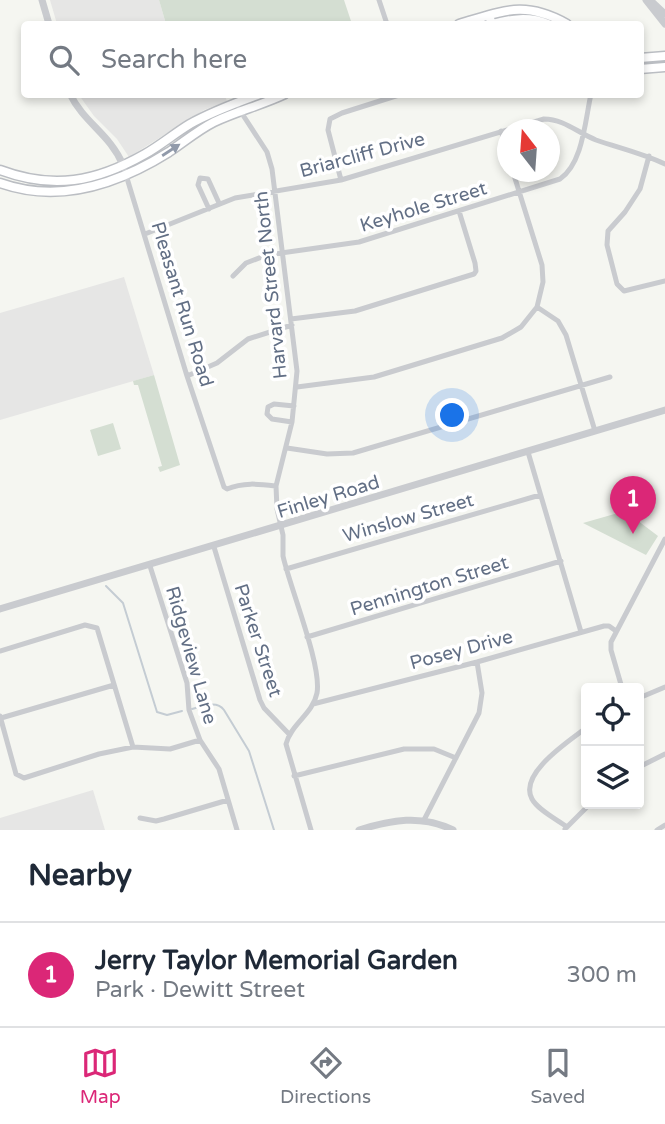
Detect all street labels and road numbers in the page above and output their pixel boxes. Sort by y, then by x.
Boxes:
street label: Briarcliff Drive [297,128,427,182]
street label: Keyhole Street [357,177,489,237]
street label: Harvard Street North [250,190,292,380]
street label: Pleasant Run Road [146,219,218,390]
street label: Finley Road [274,471,382,523]
street label: Winslow Street [340,489,476,547]
street label: Pennington Street [348,551,511,620]
street label: Parker Street [229,581,287,700]
street label: Ridgeview Lane [161,584,221,727]
street label: Posey Drive [407,626,515,674]

